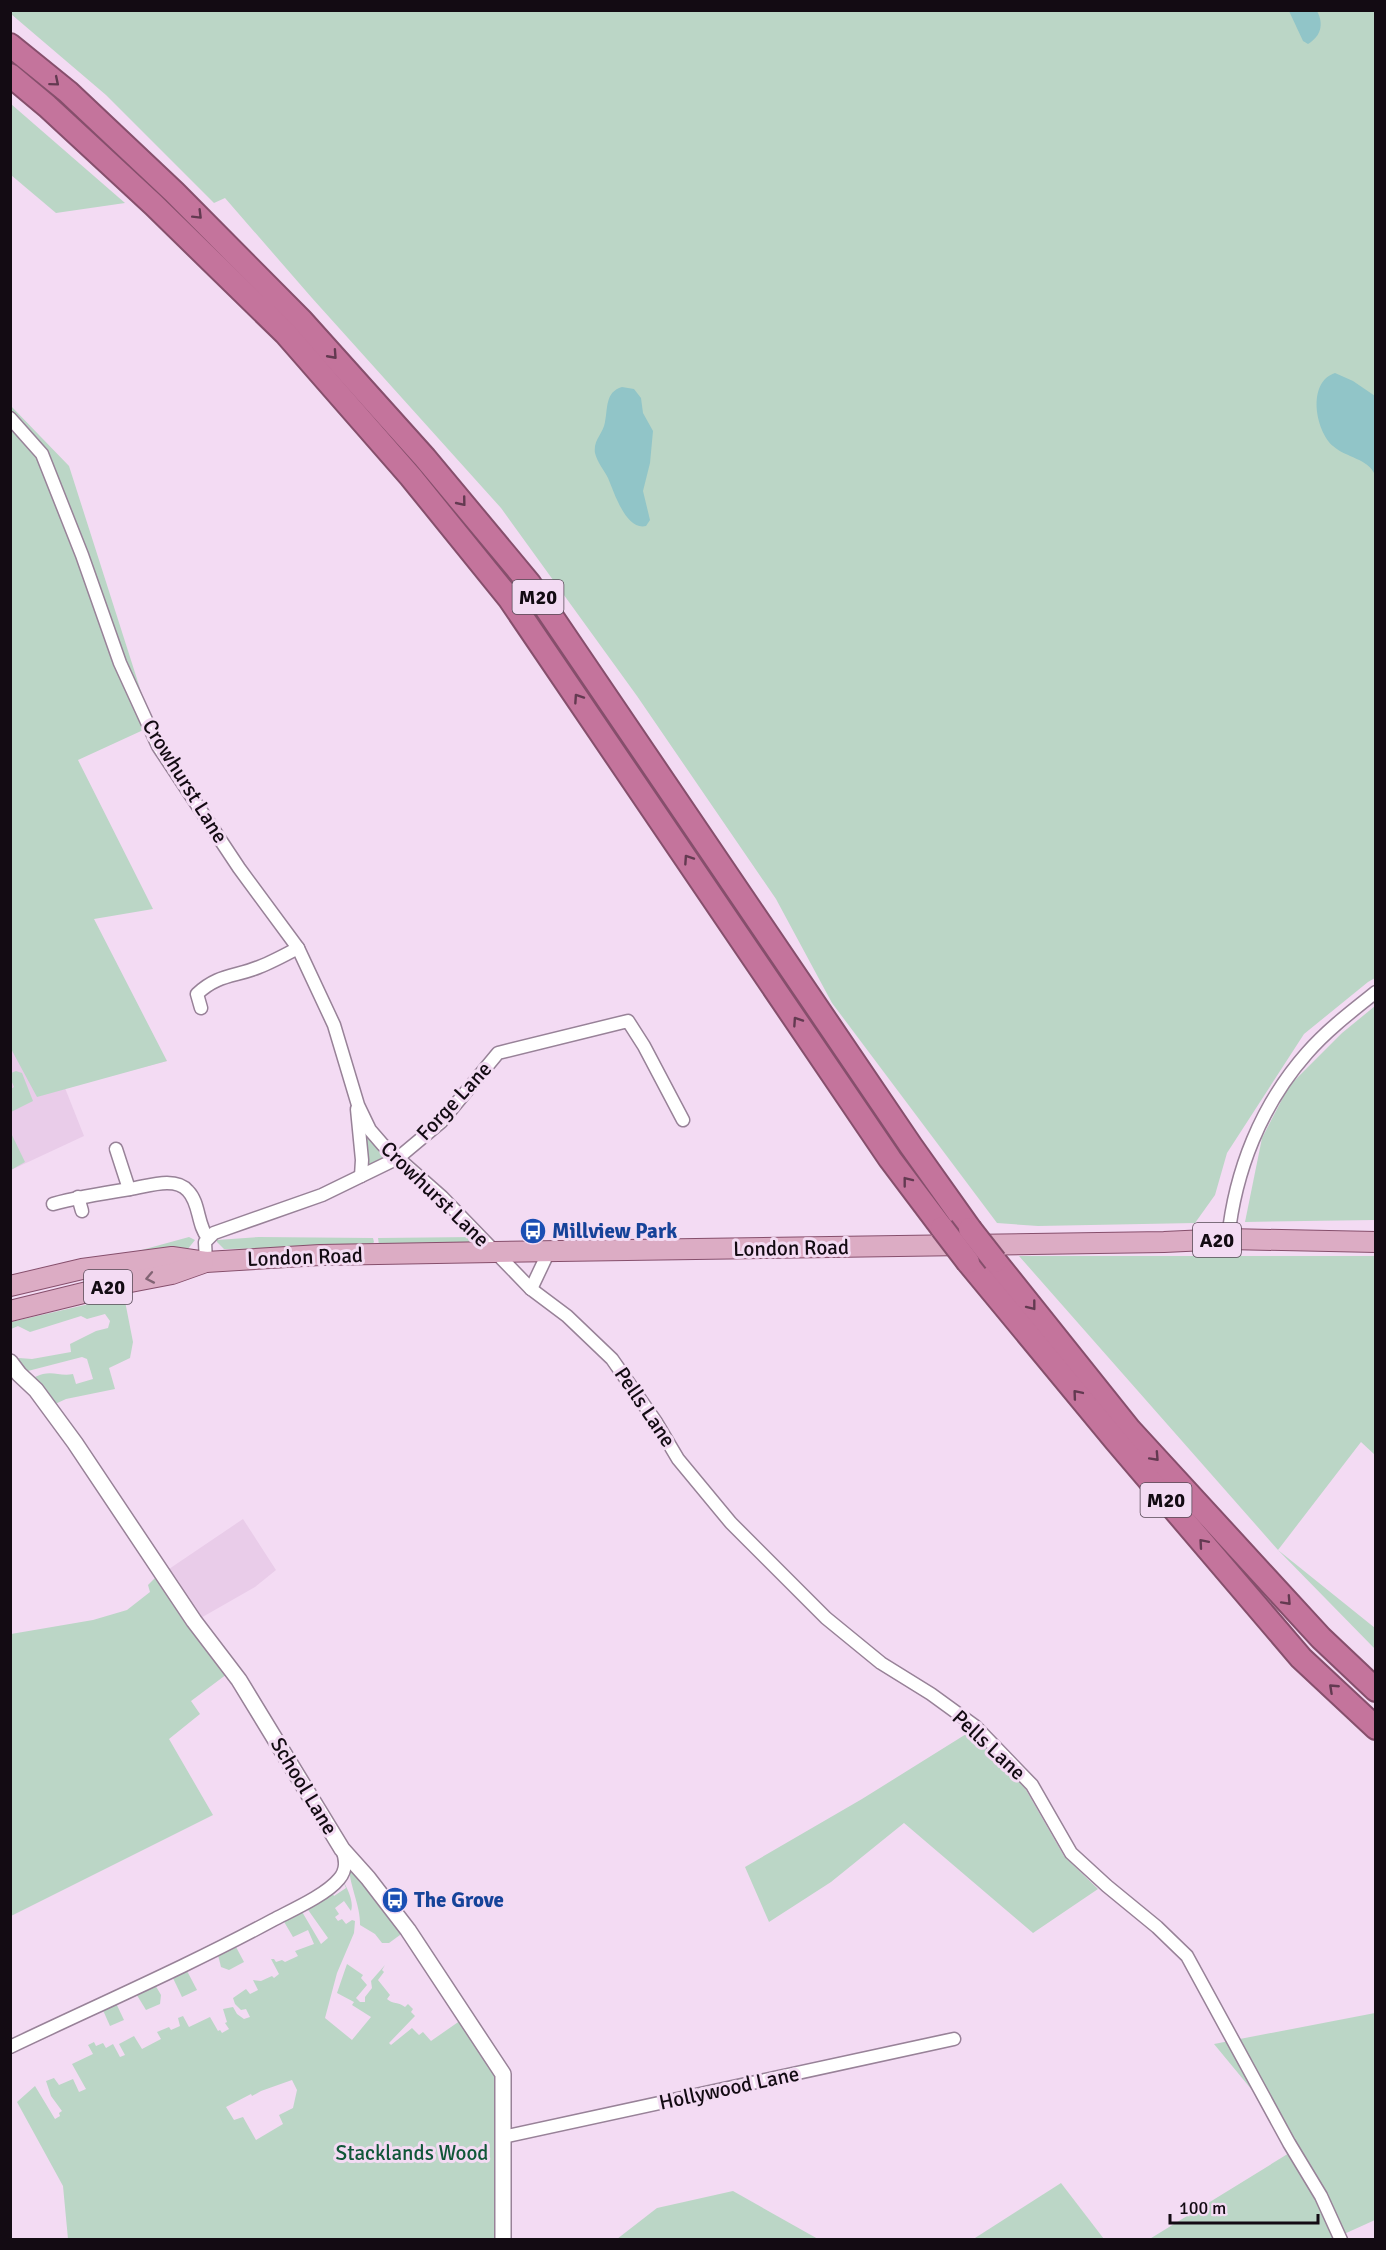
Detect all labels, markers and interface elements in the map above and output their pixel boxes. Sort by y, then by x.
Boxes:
one-way arrow [49,75,60,86]
one-way arrow [190,208,201,219]
one-way arrow [326,349,337,359]
one-way arrow [454,495,465,506]
road number: M20 [512,580,564,614]
one-way arrow [574,694,585,705]
street label: Crowhurst Lane [137,714,233,848]
one-way arrow [684,855,695,866]
one-way arrow [793,1017,804,1028]
street label: Forge Lane [411,1056,497,1146]
street label: Crowhurst Lane [375,1136,495,1252]
one-way arrow [904,1177,915,1188]
bus stop icon: Millview Park [518,1216,548,1246]
place label: Millview Park [552,1218,677,1244]
road number: A20 [1193,1223,1241,1257]
street label: London Road [733,1234,849,1262]
street label: London Road [247,1242,363,1272]
road number: A20 [84,1270,132,1304]
one-way arrow [145,1271,155,1284]
one-way arrow [1024,1299,1035,1310]
street label: Pells Lane [609,1362,681,1452]
one-way arrow [1073,1390,1084,1401]
one-way arrow [1148,1451,1159,1461]
road number: M20 [1140,1483,1192,1517]
one-way arrow [1199,1539,1210,1550]
one-way arrow [1280,1594,1291,1605]
one-way arrow [1329,1684,1340,1695]
street label: Pells Lane [947,1704,1031,1786]
street label: School Lane [265,1733,343,1839]
bus stop icon: The Grove [380,1885,410,1915]
place label: The Grove [414,1887,504,1913]
street label: Hollywood Lane [657,2060,801,2116]
park label: Stacklands Wood [336,2140,488,2166]
scale bar [1170,2187,1318,2225]
text: 100 m [1179,2197,1226,2219]

